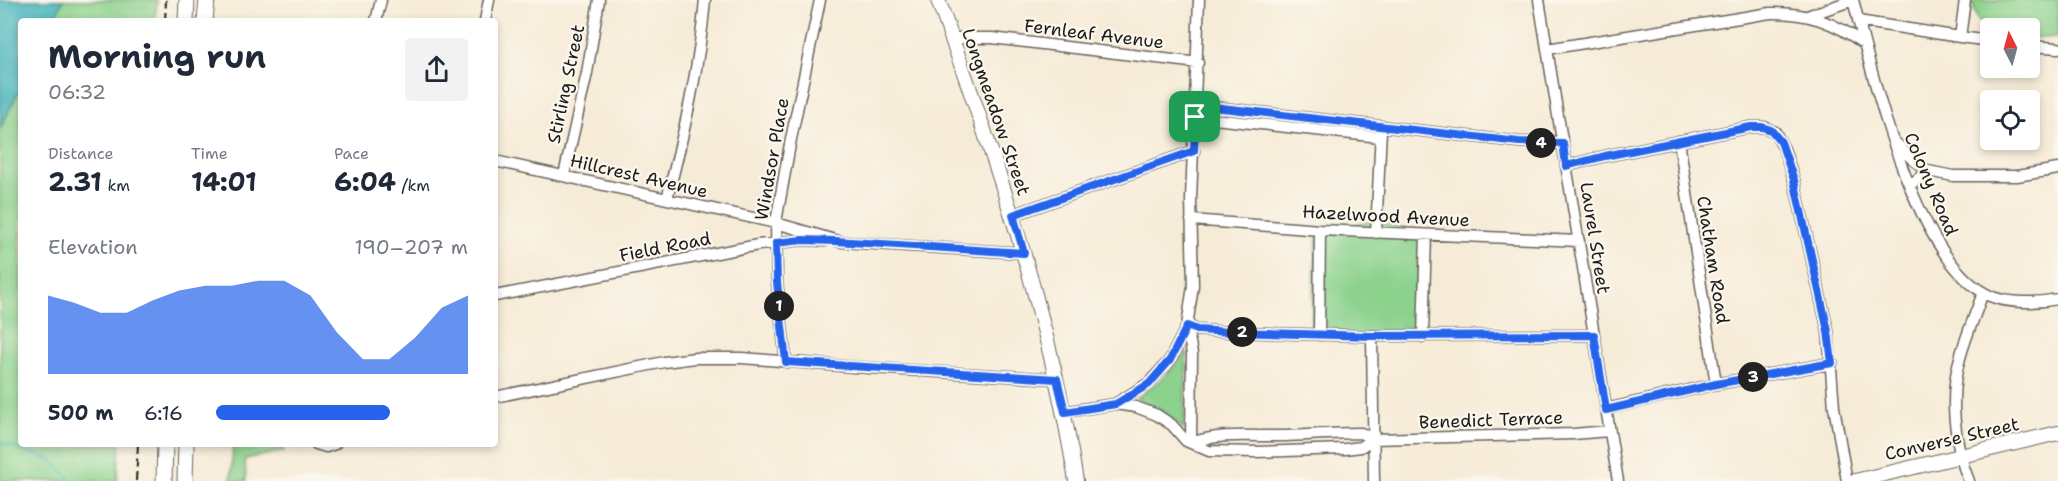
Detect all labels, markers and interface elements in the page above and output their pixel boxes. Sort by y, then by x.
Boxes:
street label: Fernleaf Avenue [1023,14,1165,54]
north arrow [1980,18,2040,78]
map controls [1980,18,2040,150]
street label: Stirling Street [542,22,590,146]
street label: Longmeadow Street [956,25,1036,199]
text: Morning run [48,34,266,79]
button: share [405,38,468,101]
text: 06:32 [48,79,106,105]
button: locate [1980,90,2040,150]
pin [1169,91,1220,142]
street label: Windsor Place [749,96,795,222]
icon: arrive [1178,100,1211,133]
pin: 4 [1526,128,1556,158]
street label: Colony Road [1898,129,1964,239]
text: 4 [1535,132,1547,153]
text: Distance [48,143,114,164]
text: Time [191,143,228,164]
text: Pace [334,143,369,164]
street label: Hillcrest Avenue [568,148,710,204]
text: 2.31 [48,164,102,199]
text: 14:01 [191,164,257,199]
text: 6:04 [334,164,396,199]
text: km [102,175,130,196]
text: /km [396,175,430,196]
street label: Laurel Street [1574,180,1616,296]
street label: Chatham Road [1691,194,1735,326]
street label: Hazelwood Avenue [1302,200,1470,232]
street label: Field Road [617,226,713,268]
text: Elevation [48,234,138,260]
text: 190–207 m [354,234,468,260]
pin: 1 [764,291,794,321]
text: 1 [775,295,783,316]
pin: 2 [1227,317,1257,347]
text: 2 [1236,321,1248,342]
pin: 3 [1738,362,1768,392]
text: 3 [1747,366,1759,387]
text: 500 m [48,400,114,426]
text: 6:16 [144,400,183,426]
street label: Benedict Terrace [1418,405,1564,435]
street label: Converse Street [1883,412,2022,466]

